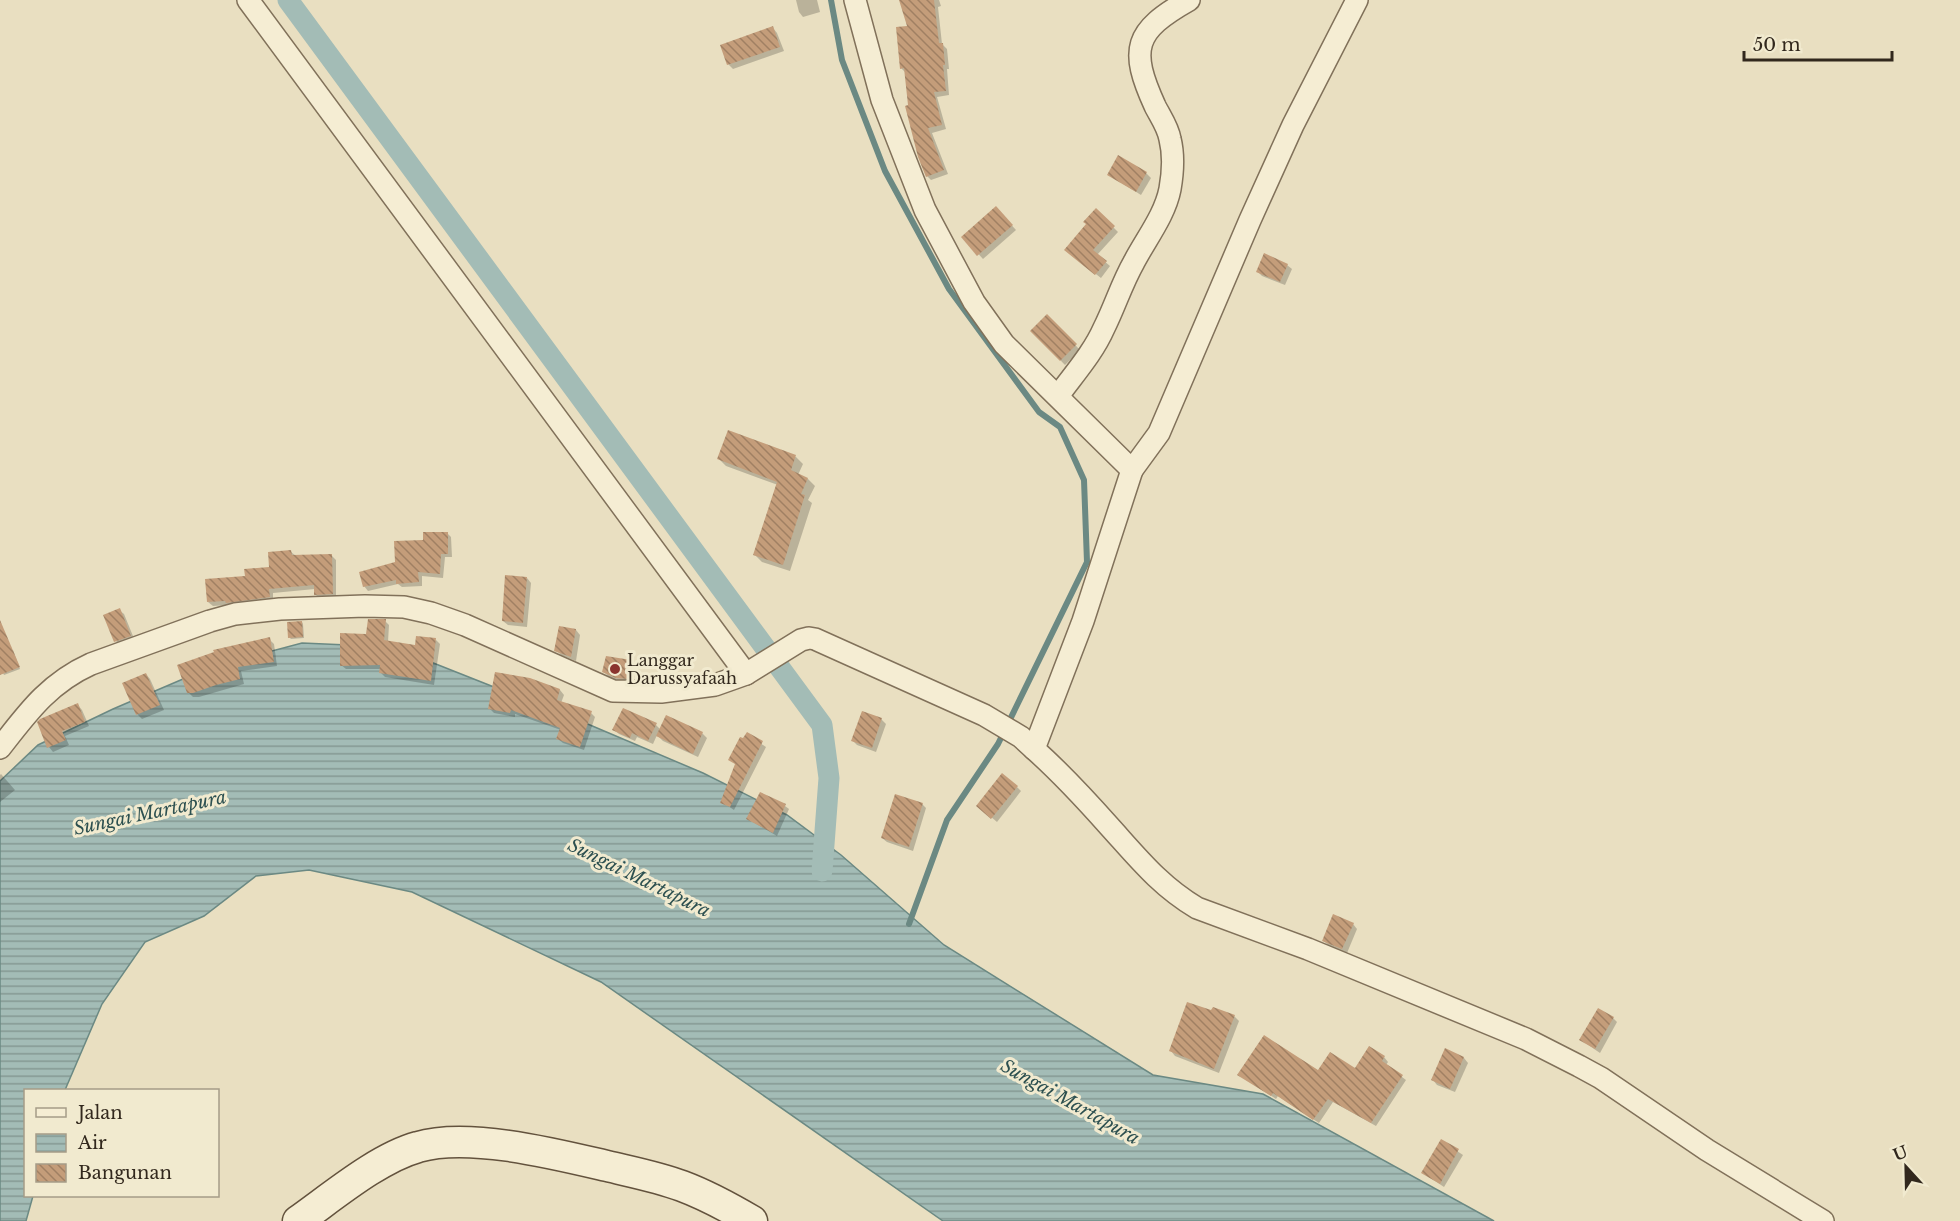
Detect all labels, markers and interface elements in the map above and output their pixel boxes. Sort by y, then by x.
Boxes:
scale bar [1744,24,1892,62]
text: 50 m [1753,34,1801,56]
place label: Langgar Darussyafaah [627,650,737,688]
marker: Langgar Darussyafaah [608,662,622,676]
water label: Sungai Martapura [72,786,228,840]
water label: Sungai Martapura [564,834,714,922]
water label: Sungai Martapura [997,1055,1143,1149]
legend [24,1089,219,1197]
text: Jalan [76,1102,123,1124]
text: Air [77,1132,107,1154]
north arrow [1876,1137,1936,1197]
text: U [1890,1141,1911,1165]
text: Bangunan [78,1162,172,1184]

